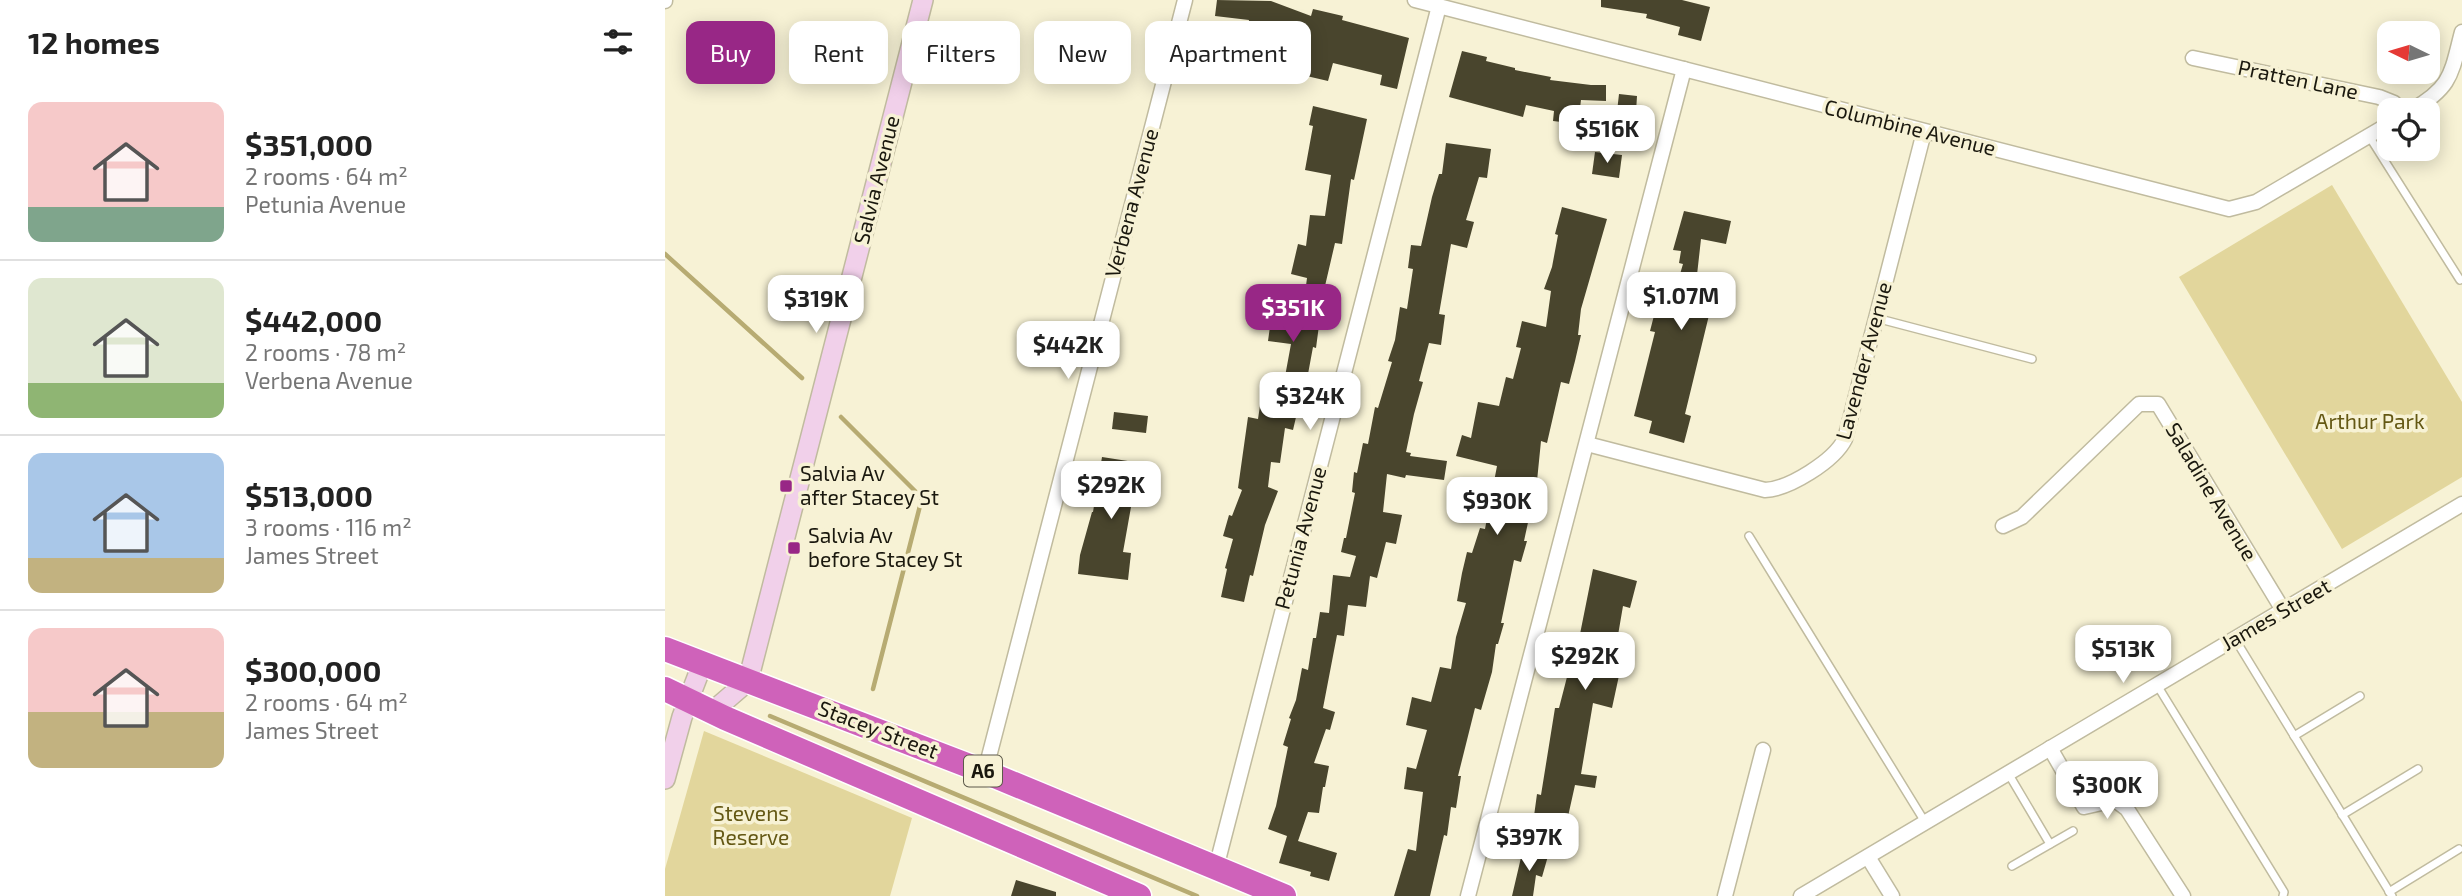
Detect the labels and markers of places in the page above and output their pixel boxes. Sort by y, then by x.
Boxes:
pin: $516K [1558,106,1656,165]
pin: $1.07M [1624,272,1738,332]
pin: $319K [767,276,865,335]
pin: $351K [1244,284,1342,344]
pin: $442K [1019,322,1117,381]
pin: $324K [1261,372,1359,432]
place label: Salvia Av after Stacey St [800,460,939,509]
pin: $292K [1062,462,1160,521]
pin: $930K [1448,477,1546,537]
marker: Salvia Av after Stacey St [778,478,794,494]
place label: Salvia Av before Stacey St [808,522,963,571]
marker: Salvia Av before Stacey St [786,540,802,556]
pin: $513K [2074,626,2172,685]
pin: $292K [1536,632,1634,692]
pin: $300K [2058,762,2156,821]
pin: $397K [1480,814,1578,873]

